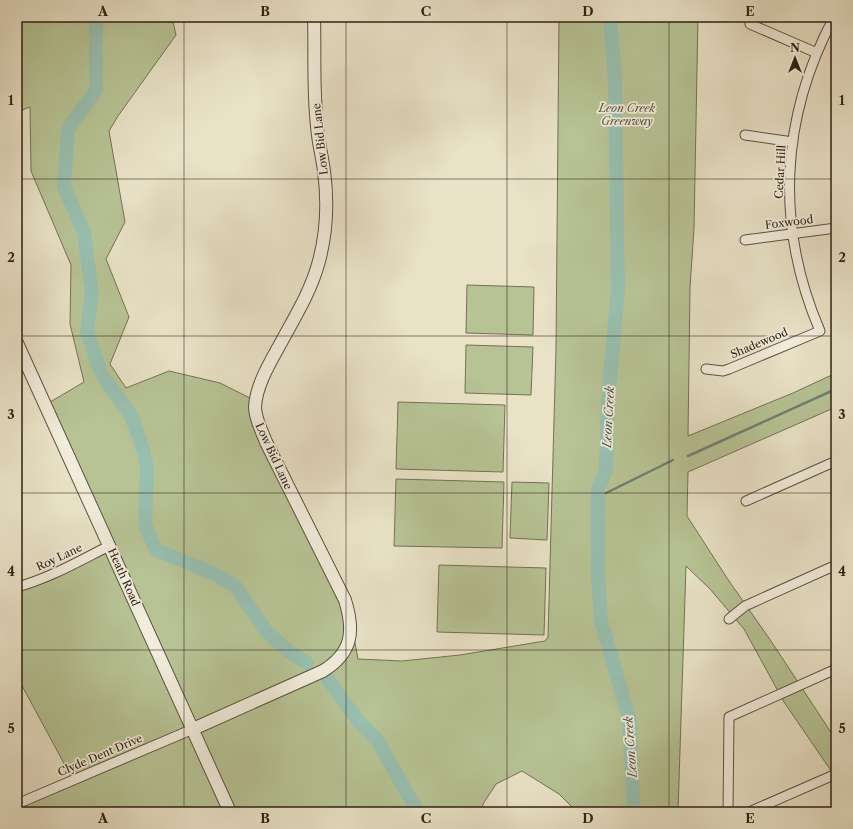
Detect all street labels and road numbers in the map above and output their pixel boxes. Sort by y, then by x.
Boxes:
street label: Low Bid Lane [309,102,331,176]
street label: Cedar Hill [772,144,788,199]
street label: Foxwood [764,212,814,232]
street label: Shadewood [728,325,790,361]
street label: Low Bid Lane [252,420,296,492]
street label: Roy Lane [34,540,84,574]
street label: Heath Road [105,546,143,608]
street label: Clyde Dent Drive [56,731,144,779]

